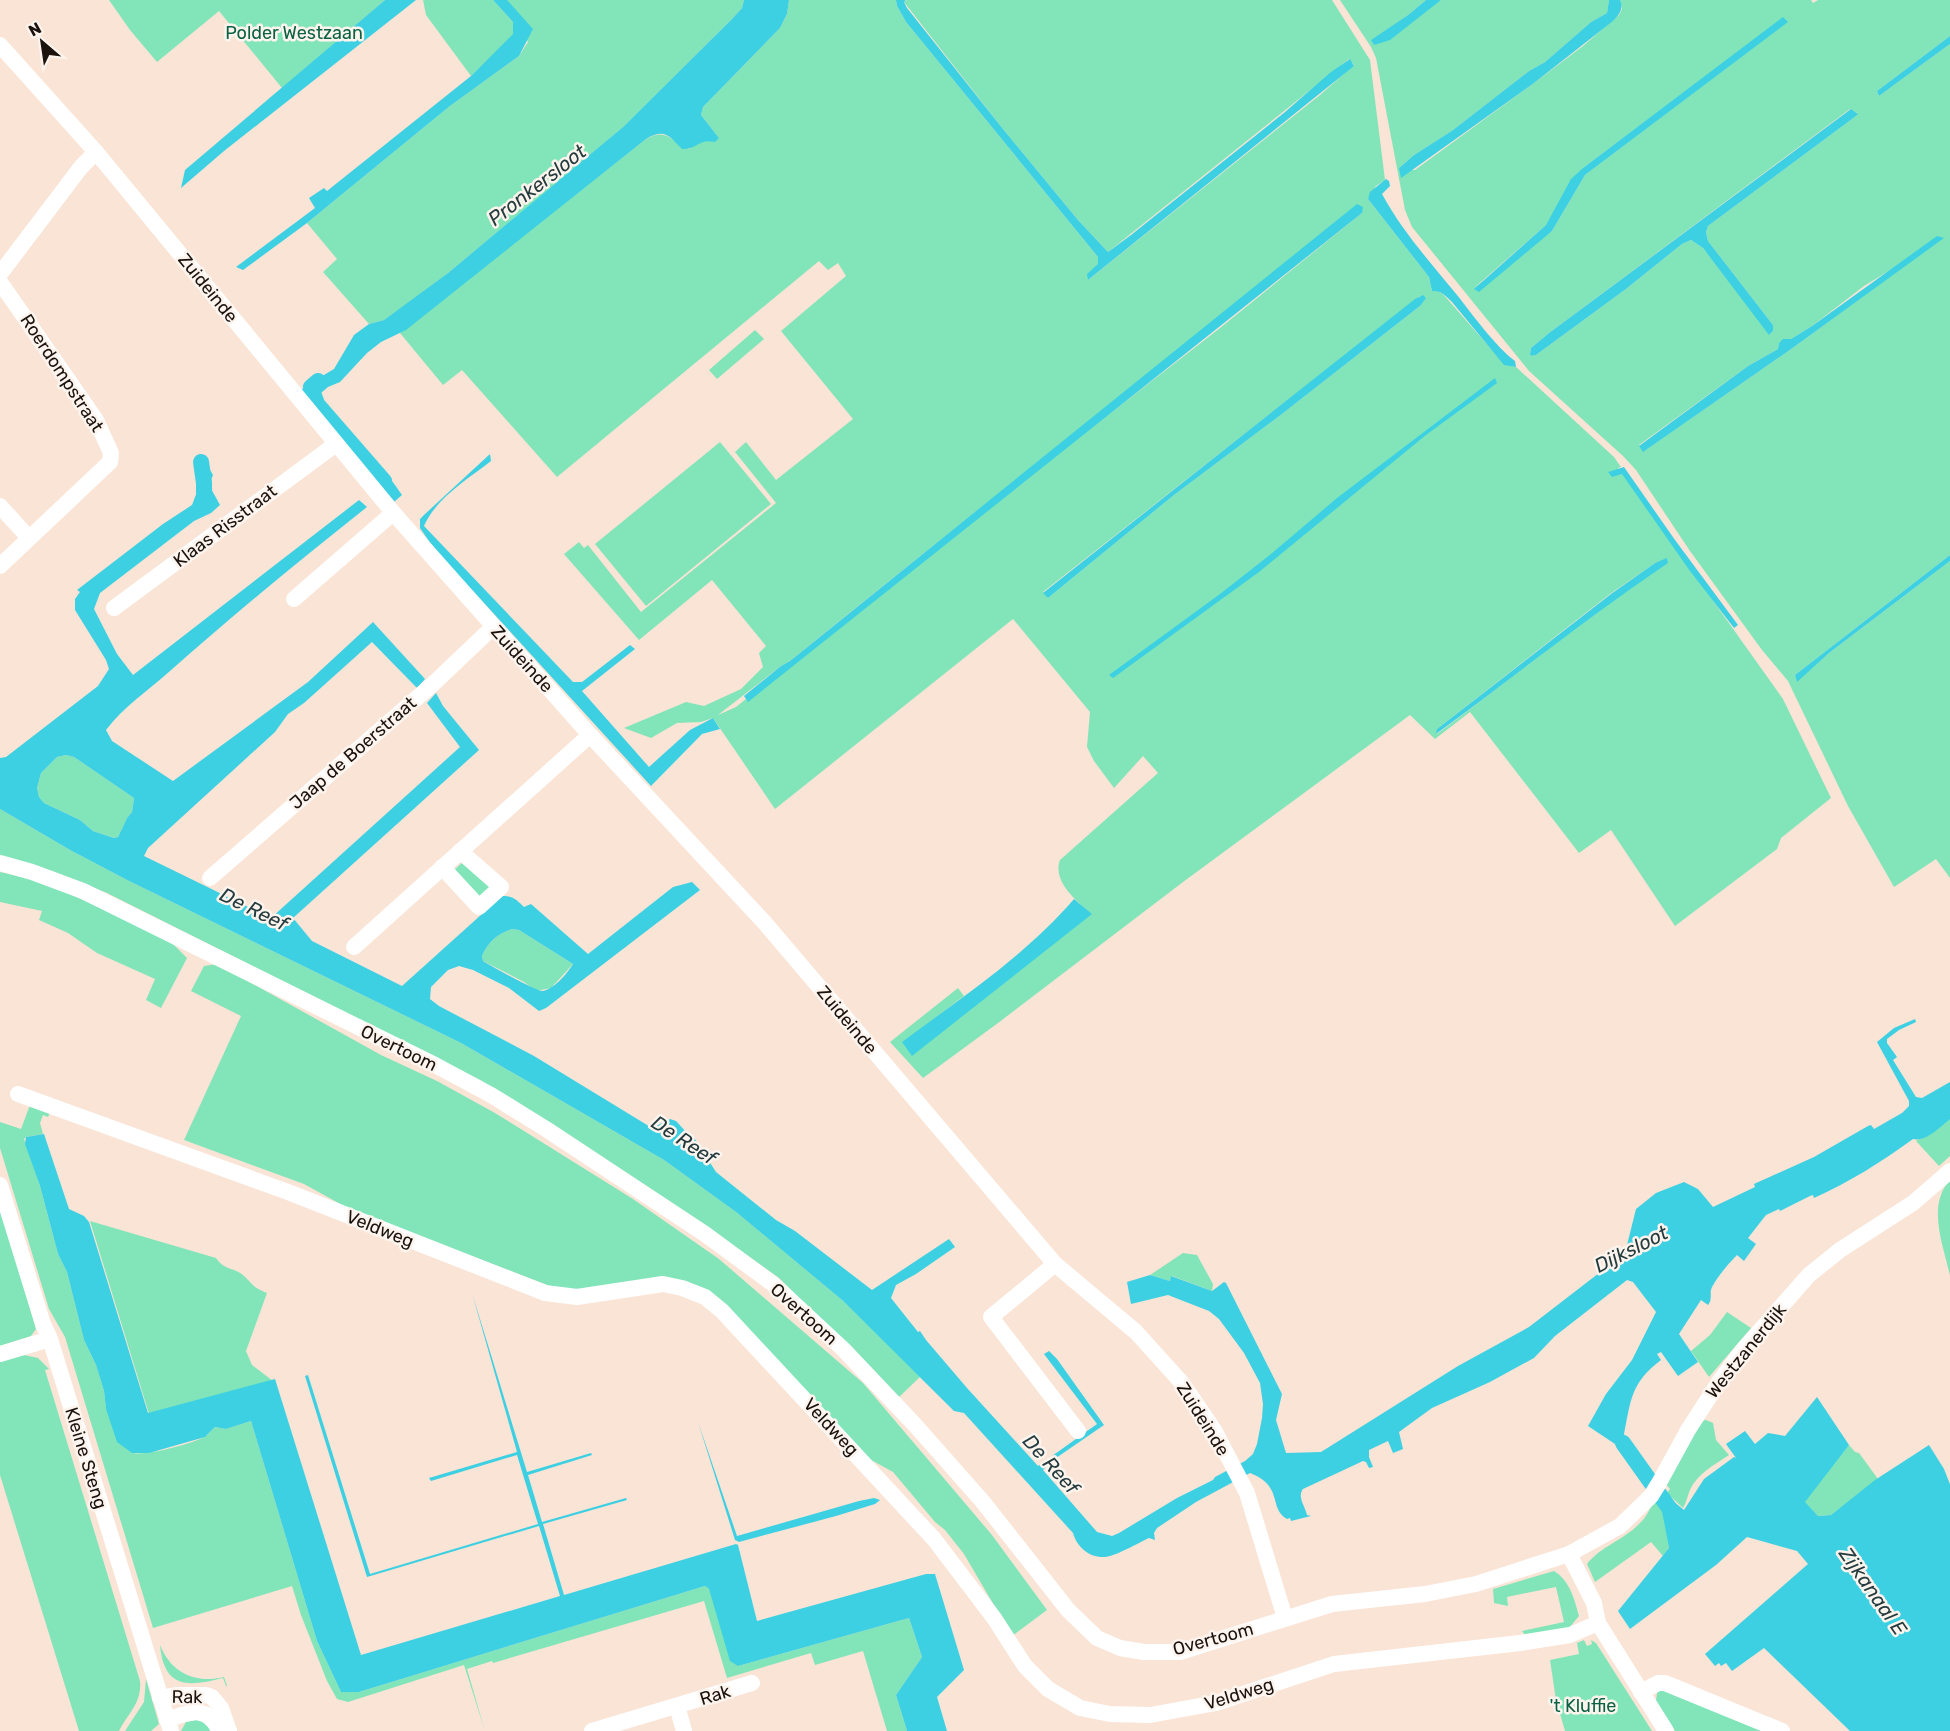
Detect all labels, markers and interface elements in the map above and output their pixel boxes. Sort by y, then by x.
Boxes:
north arrow [12,12,72,72]
text: N [25,18,45,40]
park label: Polder Westzaan [225,22,363,44]
water label: Pronkersloot [483,139,591,231]
street label: Zuideinde [173,249,243,327]
street label: Roerdompstraat [16,310,108,436]
street label: Klaas Risstraat [169,480,281,572]
street label: Zuideinde [486,621,558,697]
street label: Jaap de Boerstraat [285,692,421,814]
water label: De Reef [216,882,294,937]
street label: Zuideinde [812,981,882,1059]
street label: Overtoom [357,1020,441,1076]
water label: De Reef [647,1110,723,1171]
street label: Veldweg [343,1205,417,1253]
water label: Dijksloot [1590,1220,1672,1278]
street label: Overtoom [766,1278,842,1350]
street label: Westzanerdijk [1701,1298,1791,1403]
street label: Zuideinde [1172,1378,1234,1460]
street label: Veldweg [799,1394,863,1460]
street label: Kleine Steng [60,1405,112,1511]
water label: De Reef [1018,1429,1086,1501]
water label: Zijkanaal E [1833,1542,1912,1640]
street label: Overtoom [1170,1618,1256,1660]
street label: Veldweg [1202,1673,1276,1715]
street label: Rak [697,1680,734,1710]
street label: Rak [171,1686,203,1708]
park label: 't Kluffie [1550,1695,1616,1717]

